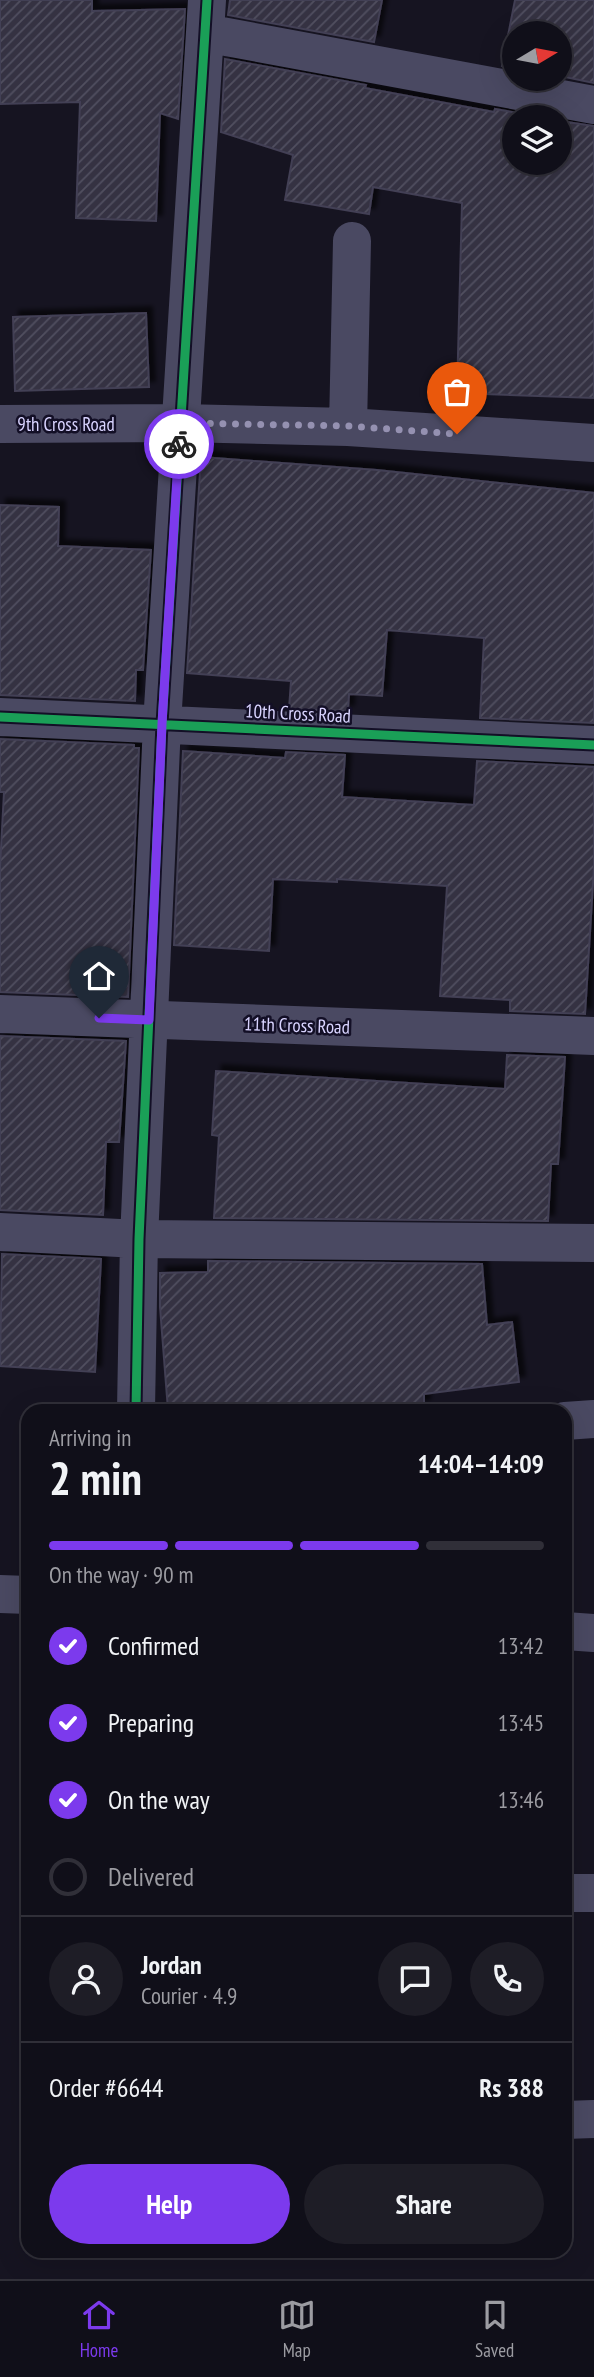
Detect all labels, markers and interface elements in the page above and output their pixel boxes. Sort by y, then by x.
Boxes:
north arrow [502,21,572,91]
map controls [502,21,572,175]
button: layers [502,105,572,175]
pin [427,362,487,434]
icon: bag [438,373,476,411]
courier [144,409,214,479]
street label: 9th Cross Road [17,412,115,436]
icon: bike [160,425,198,463]
street label: 10th Cross Road [245,698,351,728]
pin [69,946,129,1018]
icon: home [80,957,118,995]
street label: 11th Cross Road [244,1011,350,1039]
text: Arriving in [49,1423,131,1452]
text: 14:04–14:09 [417,1447,544,1480]
text: 2 min [49,1448,142,1508]
text: On the way · 90 m [49,1560,193,1589]
icon: check [49,1627,87,1665]
text: Confirmed [108,1629,199,1662]
text: 13:42 [498,1631,544,1660]
icon: check [49,1704,87,1742]
text: Preparing [108,1706,194,1739]
text: 13:45 [498,1708,544,1737]
icon: check [49,1781,87,1819]
text: On the way [108,1783,210,1816]
text: 13:46 [498,1785,544,1814]
text: Delivered [108,1860,194,1893]
button: person [49,1942,123,2016]
button: chat [378,1942,452,2016]
button: phone [470,1942,544,2016]
text: Jordan [141,1948,202,1981]
text: Courier · 4.9 [141,1981,237,2010]
text: Order #6644 [49,2071,164,2104]
text: Rs 388 [479,2071,544,2104]
button: Help [49,2164,290,2244]
button: Share [304,2164,544,2244]
tab: Home [80,2296,118,2362]
tab: Map [278,2296,316,2362]
tab: Saved [475,2296,514,2362]

